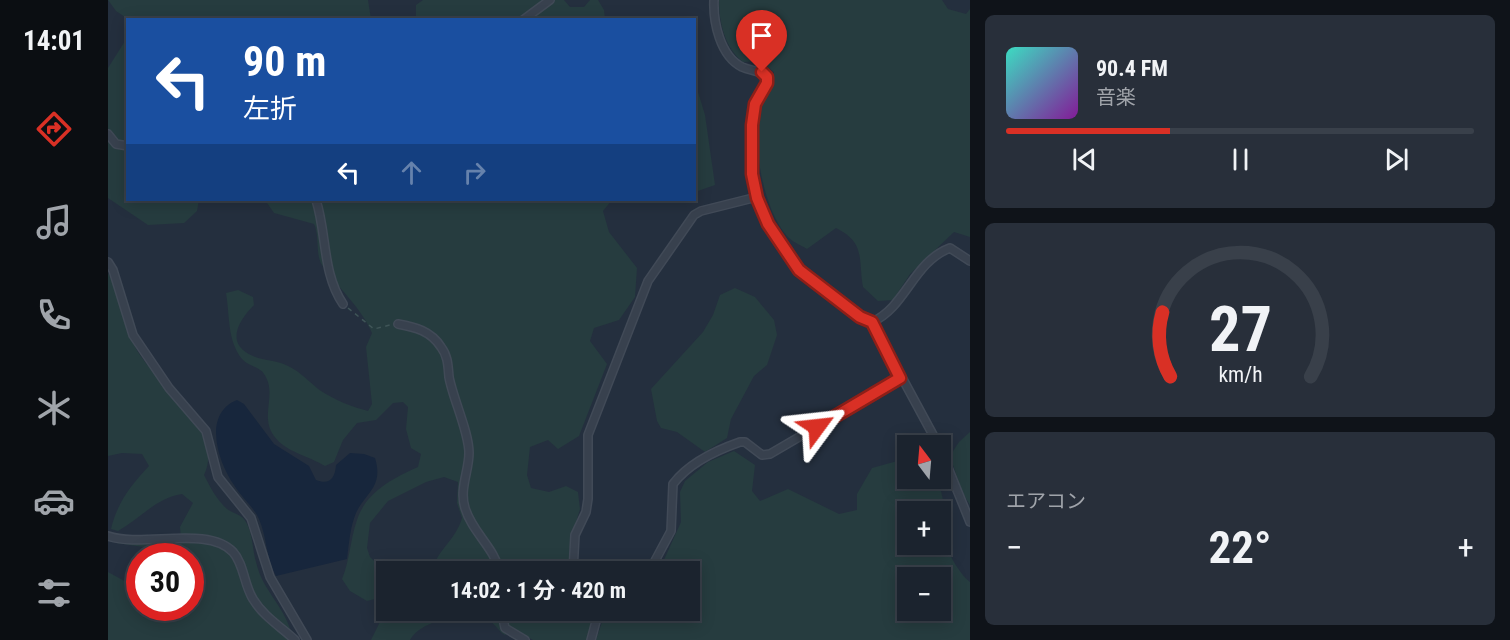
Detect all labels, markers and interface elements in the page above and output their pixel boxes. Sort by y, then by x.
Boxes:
pin [736,10,787,72]
icon: arrive [745,19,778,52]
text: 14:01 [23,25,85,57]
text: 90 m [243,37,326,86]
icon: left [144,42,222,120]
text: 90.4 FM [1096,56,1168,81]
text: 音楽 [1096,85,1136,109]
text: 左折 [243,93,297,125]
icon: directions [33,108,75,150]
icon: previous [1068,143,1101,176]
icon: pause [1224,143,1257,176]
icon: next [1380,143,1413,176]
icon: left [332,156,365,189]
icon: ahead [395,156,428,189]
icon: right [458,156,491,189]
icon: music [33,201,75,243]
text: 27 [1208,293,1272,366]
icon: phone [33,294,75,336]
text: km/h [1218,362,1262,387]
icon: climate [33,387,75,429]
position arrow [785,395,849,459]
north arrow [897,435,951,489]
map controls [897,435,951,621]
icon: car [33,480,75,522]
text: エアコン [1006,489,1086,513]
button: + [897,501,951,555]
text: 22° [1209,521,1272,574]
text: − [1006,528,1023,567]
text: + [1458,528,1474,567]
speed limit sign: 30 [126,543,204,621]
button: − [897,567,951,621]
icon: filters [33,572,75,614]
text: 14:02 · 1 分 · 420 m [450,578,626,603]

